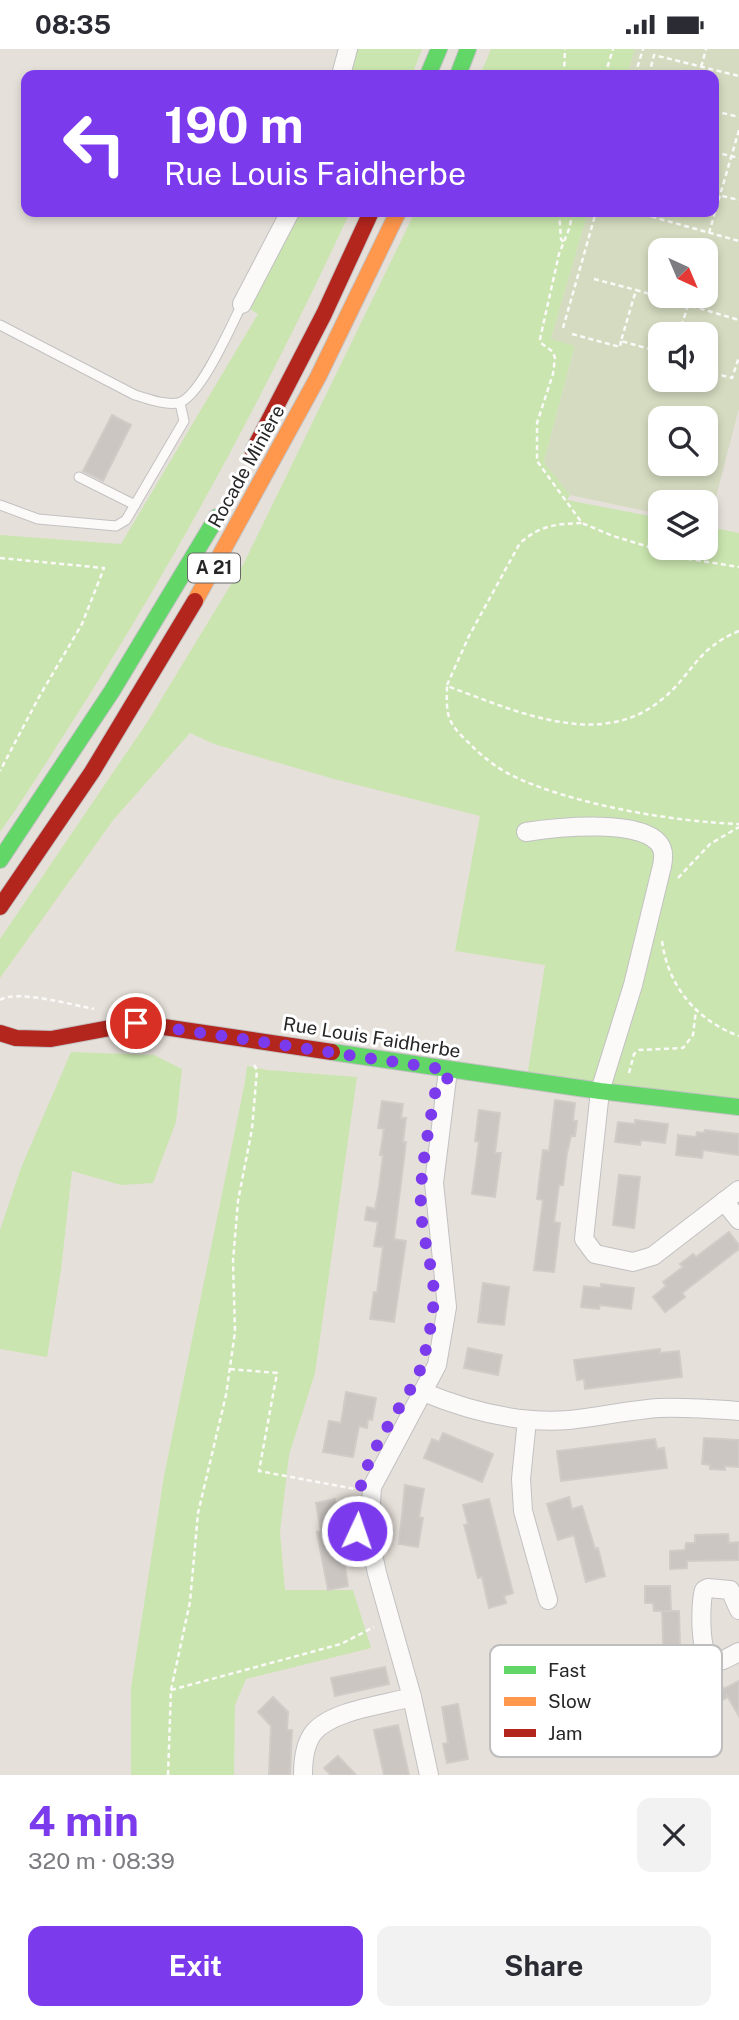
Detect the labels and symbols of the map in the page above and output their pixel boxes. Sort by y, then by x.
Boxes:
north arrow [648,238,718,308]
street label: Rocade Minière [203,401,289,531]
road number: A 21 [188,553,240,583]
pin [106,993,166,1053]
street label: Rue Louis Faidherbe [282,1012,462,1062]
position arrow [320,1494,394,1568]
legend [490,1645,722,1757]
text: Fast [548,1659,586,1681]
text: Slow [548,1690,592,1712]
text: Jam [548,1722,582,1744]

